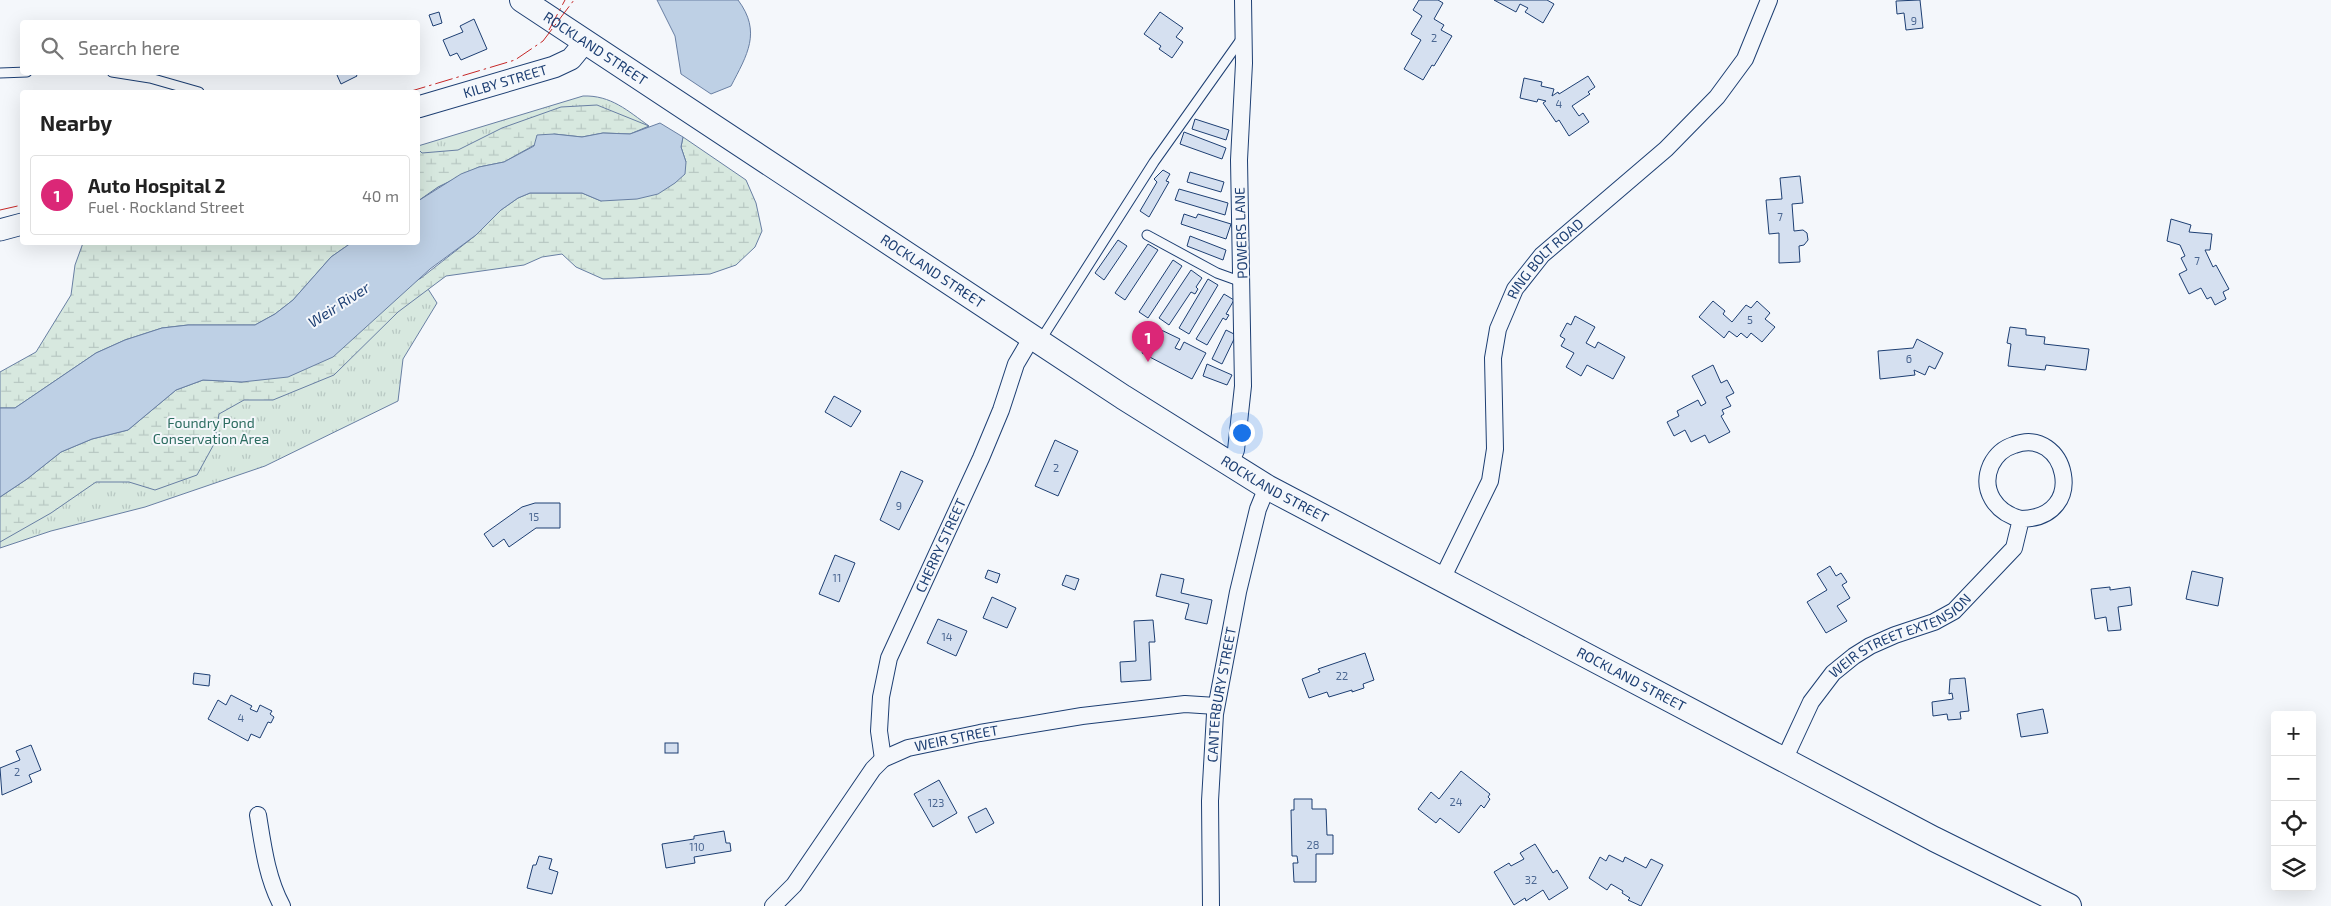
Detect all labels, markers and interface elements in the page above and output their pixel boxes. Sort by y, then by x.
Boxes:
street label: ROCKLAND STREET [541,8,651,89]
house number: 9 [1911,14,1917,27]
search box [20,20,420,75]
house number: 2 [1431,31,1437,44]
icon: search [38,34,66,62]
text: Search here [78,36,180,59]
street label: KILBY STREET [461,60,549,101]
house number: 4 [1556,97,1563,110]
text: Nearby [40,110,112,135]
text: Auto Hospital 2 [88,174,225,197]
text: 1 [54,186,60,205]
text: 40 m [362,186,399,205]
street label: POWERS LANE [1230,187,1251,279]
text: Fuel · Rockland Street [88,197,244,216]
house number: 7 [1777,210,1783,223]
street label: RING BOLT ROAD [1503,215,1586,301]
street label: ROCKLAND STREET [878,230,988,311]
house number: 7 [2194,254,2200,267]
water label: Weir River [304,277,373,331]
house number: 5 [1747,313,1753,326]
pin: 1 [1132,321,1164,362]
house number: 6 [1906,352,1912,365]
park label: Foundry Pond Conservation Area [153,414,269,447]
your location [1229,420,1255,446]
street label: ROCKLAND STREET [1218,451,1332,526]
house number: 2 [1053,461,1059,474]
street label: CHERRY STREET [911,496,969,595]
house number: 9 [896,499,902,512]
house number: 15 [529,510,539,523]
house number: 11 [833,571,841,584]
street label: WEIR STREET EXTENSION [1825,590,1974,681]
street label: CANTERBURY STREET [1203,626,1239,763]
house number: 14 [941,630,953,643]
street label: ROCKLAND STREET [1574,643,1689,715]
house number: 22 [1336,669,1348,682]
house number: 4 [238,711,245,724]
map controls [2271,711,2316,891]
button: + [2271,711,2316,756]
street label: WEIR STREET [913,721,1000,754]
button: − [2271,756,2316,801]
house number: 2 [14,765,20,778]
house number: 24 [1450,795,1463,808]
house number: 123 [928,796,944,809]
button: locate [2271,801,2316,846]
house number: 28 [1307,838,1319,851]
house number: 110 [689,840,705,853]
button: layers [2271,846,2316,891]
house number: 32 [1525,873,1537,886]

